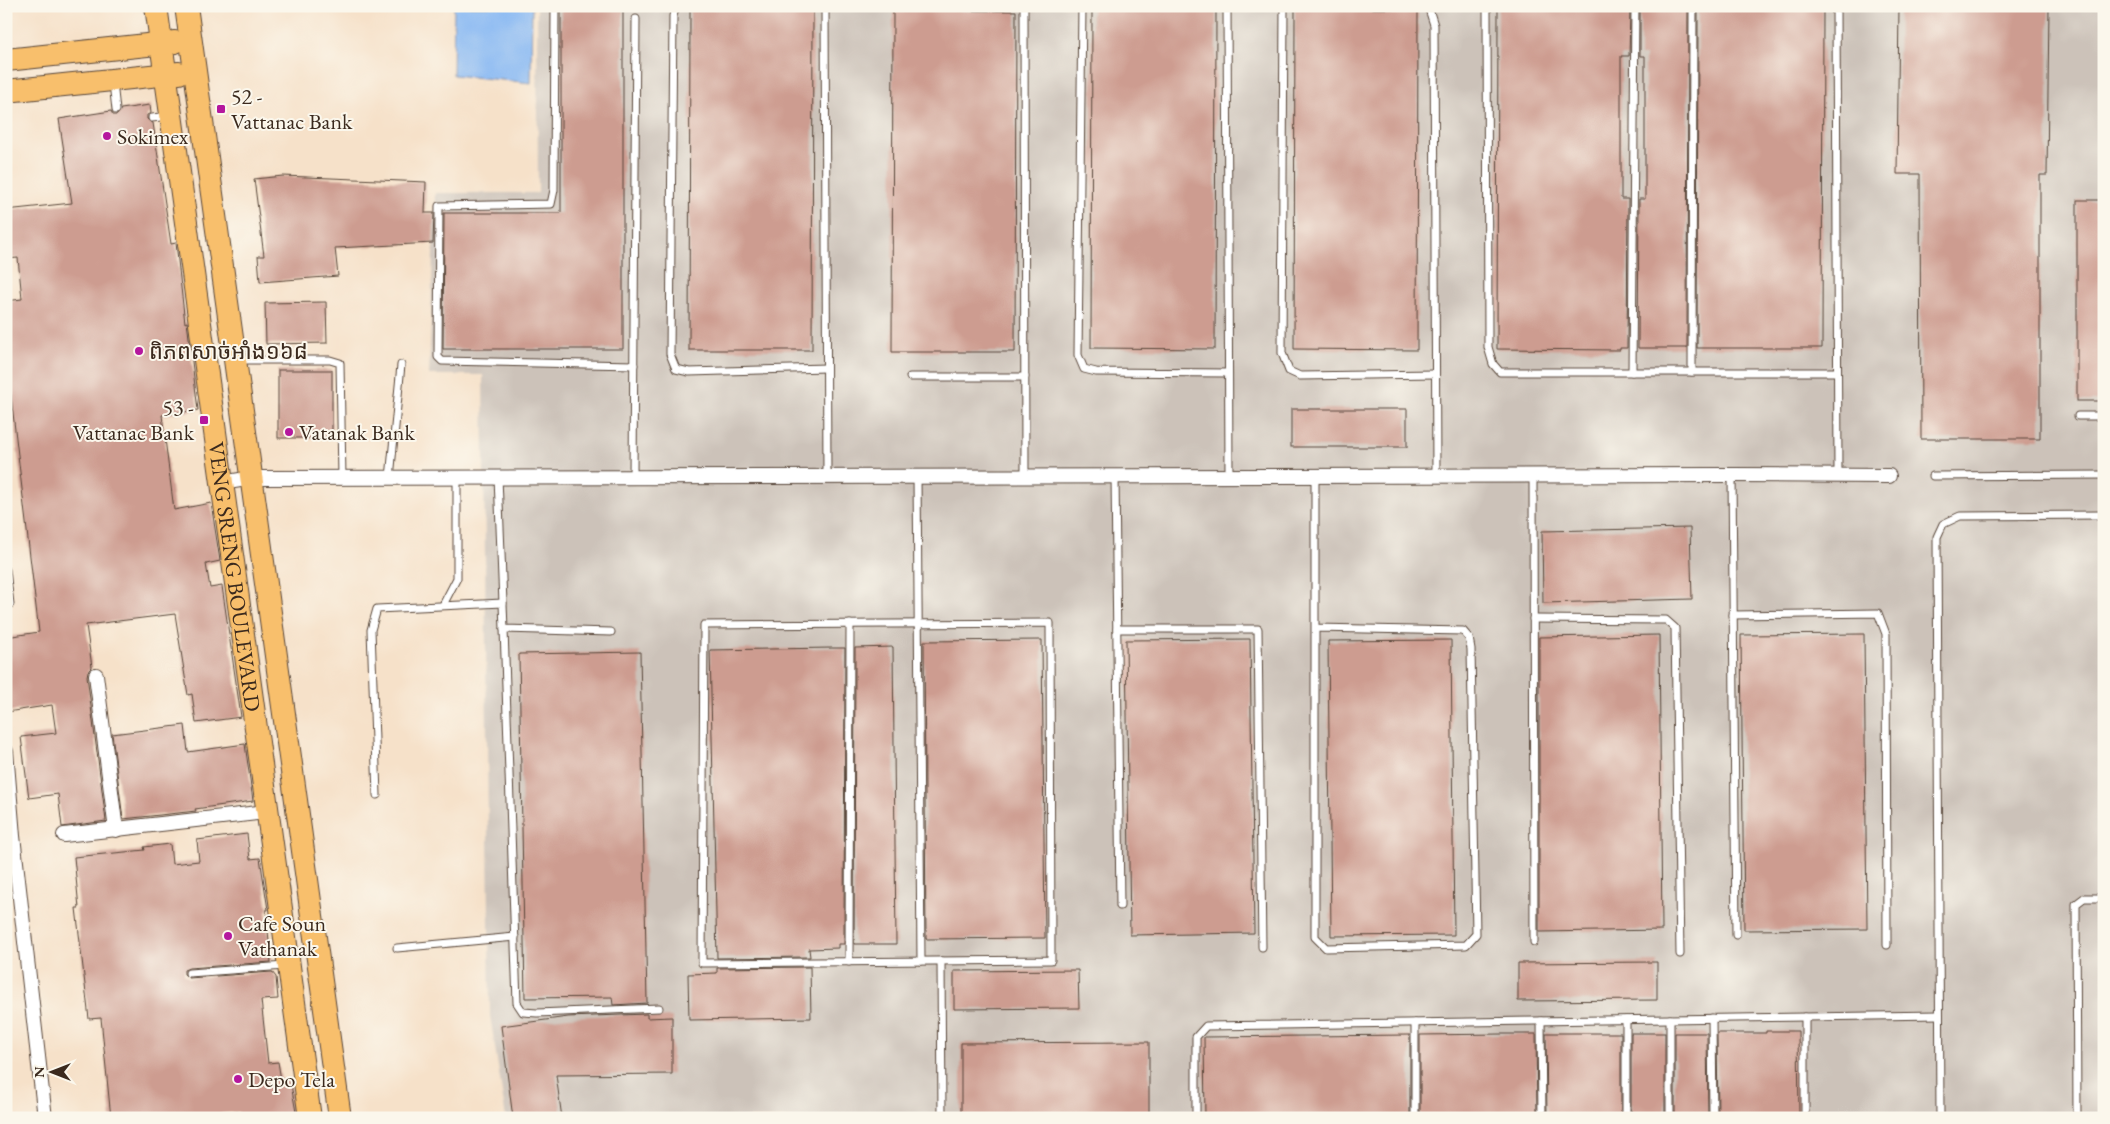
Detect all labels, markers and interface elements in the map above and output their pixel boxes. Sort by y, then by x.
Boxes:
place label: 52 - Vattanac Bank [231,82,353,136]
marker: 52 - Vattanac Bank [215,103,227,115]
place label: Sokimex [117,122,189,151]
marker: Sokimex [101,130,113,142]
place label: ពិភពសាច់អាំង១៦៨ [149,337,308,366]
marker: ពិភពសាច់អាំង១៦៨ [133,345,145,357]
place label: 53 - Vattanac Bank [73,393,195,447]
marker: 53 - Vattanac Bank [198,414,210,426]
place label: Vatanak Bank [299,418,415,447]
marker: Vatanak Bank [283,426,295,438]
street label: VENG SRENG BOULEVARD [201,440,268,713]
place label: Cafe Soun Vathanak [238,909,327,963]
marker: Cafe Soun Vathanak [222,930,234,942]
north arrow [28,1046,78,1096]
place label: Depo Tela [248,1065,335,1094]
text: N [30,1066,48,1078]
marker: Depo Tela [232,1073,244,1085]

